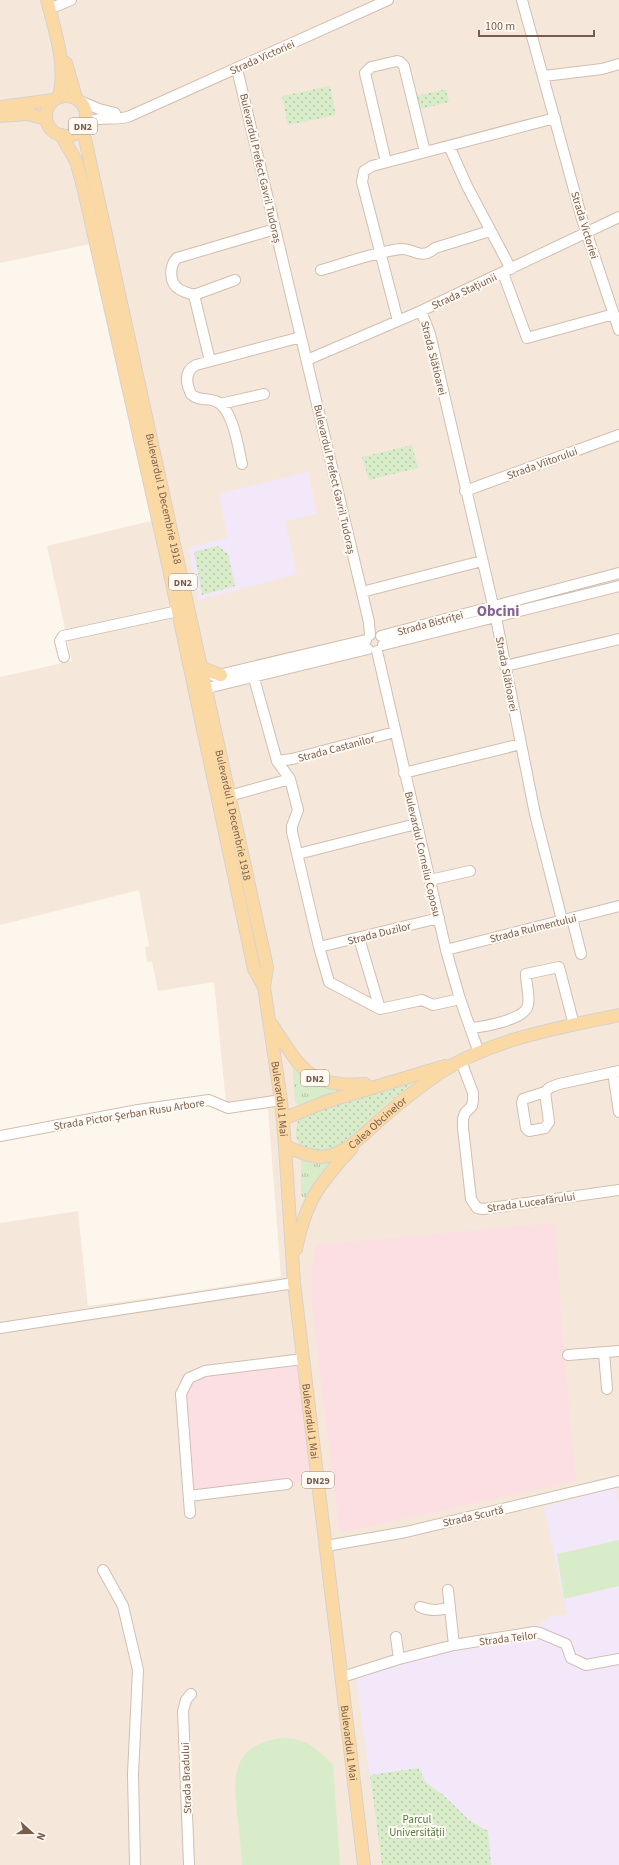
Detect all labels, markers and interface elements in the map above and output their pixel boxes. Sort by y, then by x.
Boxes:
scale bar [479,12,594,38]
text: 100 m [485,18,515,35]
street label: Strada Victoriei [227,36,297,78]
street label: Bulevardul Prefect Gavril Tudoraș [236,92,285,245]
road number: DN2 [69,118,97,134]
street label: Strada Victoriei [567,190,602,261]
street label: Strada Stațiunii [429,270,499,313]
street label: Strada Slătioarei [417,319,450,397]
street label: Bulevardul Prefect Gavril Tudoraș [310,403,359,556]
street label: Bulevardul 1 Decembrie 1918 [142,432,185,566]
street label: Strada Viitorului [505,444,580,483]
road number: DN2 [169,574,197,590]
district label: Obcini [477,601,519,622]
street label: Strada Bistriței [395,607,465,640]
street label: Strada Slătioarei [492,635,521,713]
street label: Strada Castanilor [296,731,376,766]
street label: Bulevardul 1 Decembrie 1918 [211,748,255,883]
street label: Bulevardul Corneliu Coposu [401,790,444,918]
street label: Strada Rulmentului [488,910,578,947]
street label: Strada Duzilor [346,918,413,949]
street label: Bulevardul 1 Mai [267,1060,291,1137]
road number: DN2 [301,1070,329,1086]
street label: Calea Obcinelor [345,1093,410,1153]
street label: Strada Pictor Șerban Rusu Arbore [53,1095,206,1134]
street label: Strada Luceafărului [486,1189,576,1216]
street label: Bulevardul 1 Mai [298,1383,322,1460]
road number: DN29 [302,1472,334,1488]
street label: Strada Scurtă [441,1502,505,1531]
street label: Strada Teilor [478,1627,538,1649]
street label: Bulevardul 1 Mai [337,1704,361,1782]
street label: Strada Bradului [178,1742,195,1814]
park label: Parcul Universității [389,1812,445,1840]
north arrow [12,1813,52,1853]
text: N [33,1830,49,1843]

